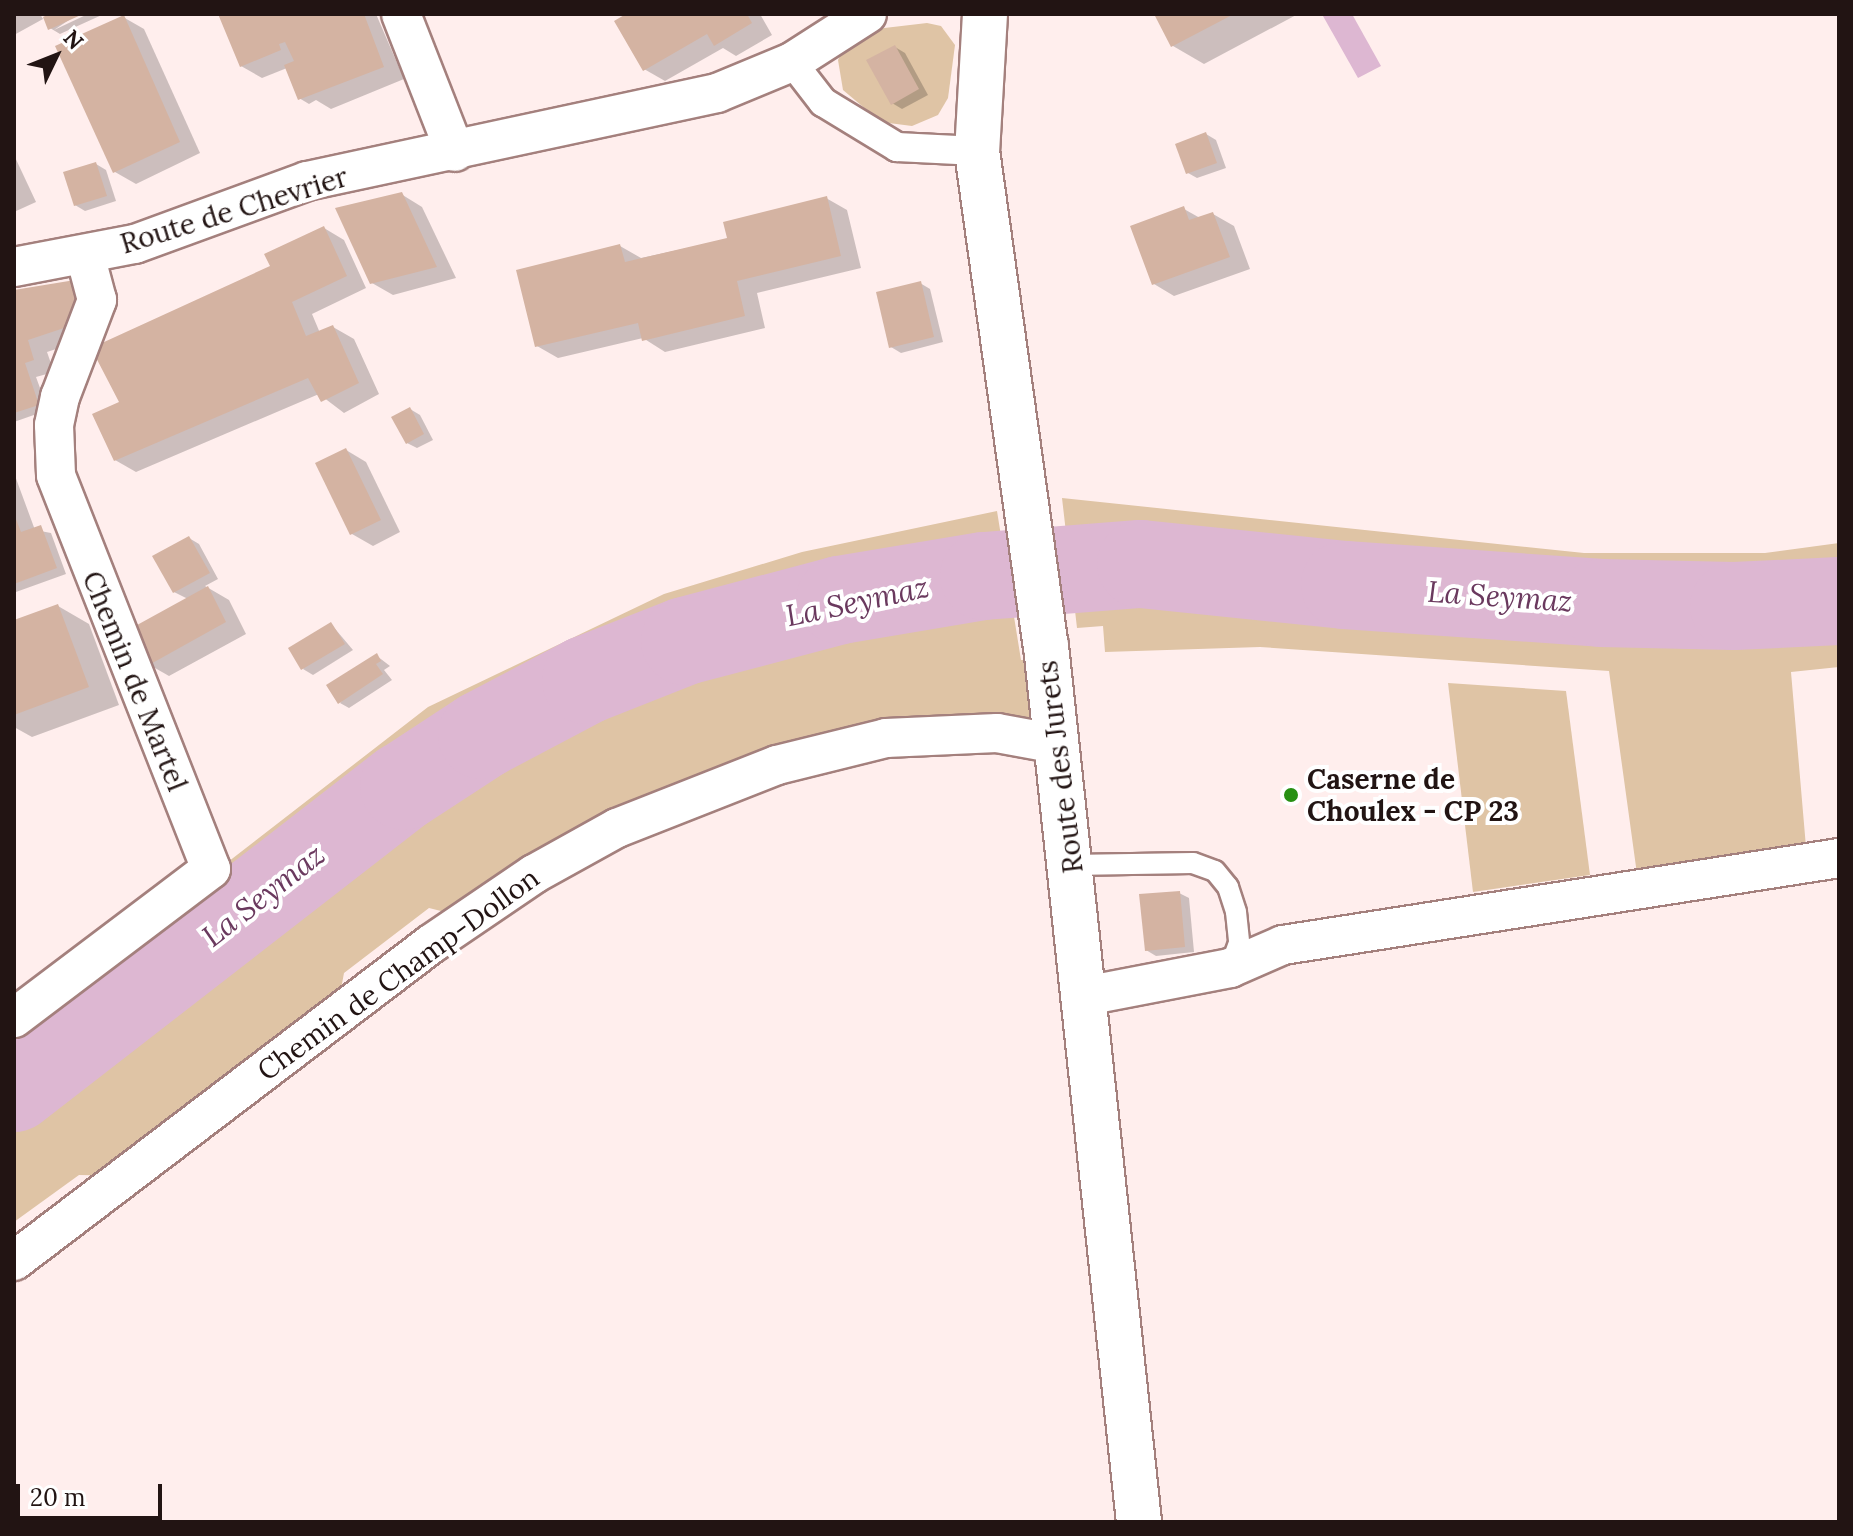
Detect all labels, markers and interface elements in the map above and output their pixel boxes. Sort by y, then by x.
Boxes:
north arrow [16,16,96,96]
text: N [58,24,90,55]
street label: Route de Chevrier [116,159,352,261]
street label: Chemin de Martel [76,566,194,796]
water label: La Seymaz [782,568,932,634]
water label: La Seymaz [1426,573,1574,619]
street label: Route des Jurets [1030,659,1090,875]
place label: Caserne de Choulex - CP 23 [1307,762,1519,828]
marker: Caserne de Choulex - CP 23 [1282,786,1300,804]
water label: La Seymaz [195,836,331,954]
street label: Chemin de Champ-Dollon [251,861,545,1087]
scale bar [20,1468,166,1518]
text: 20 m [30,1482,86,1513]

